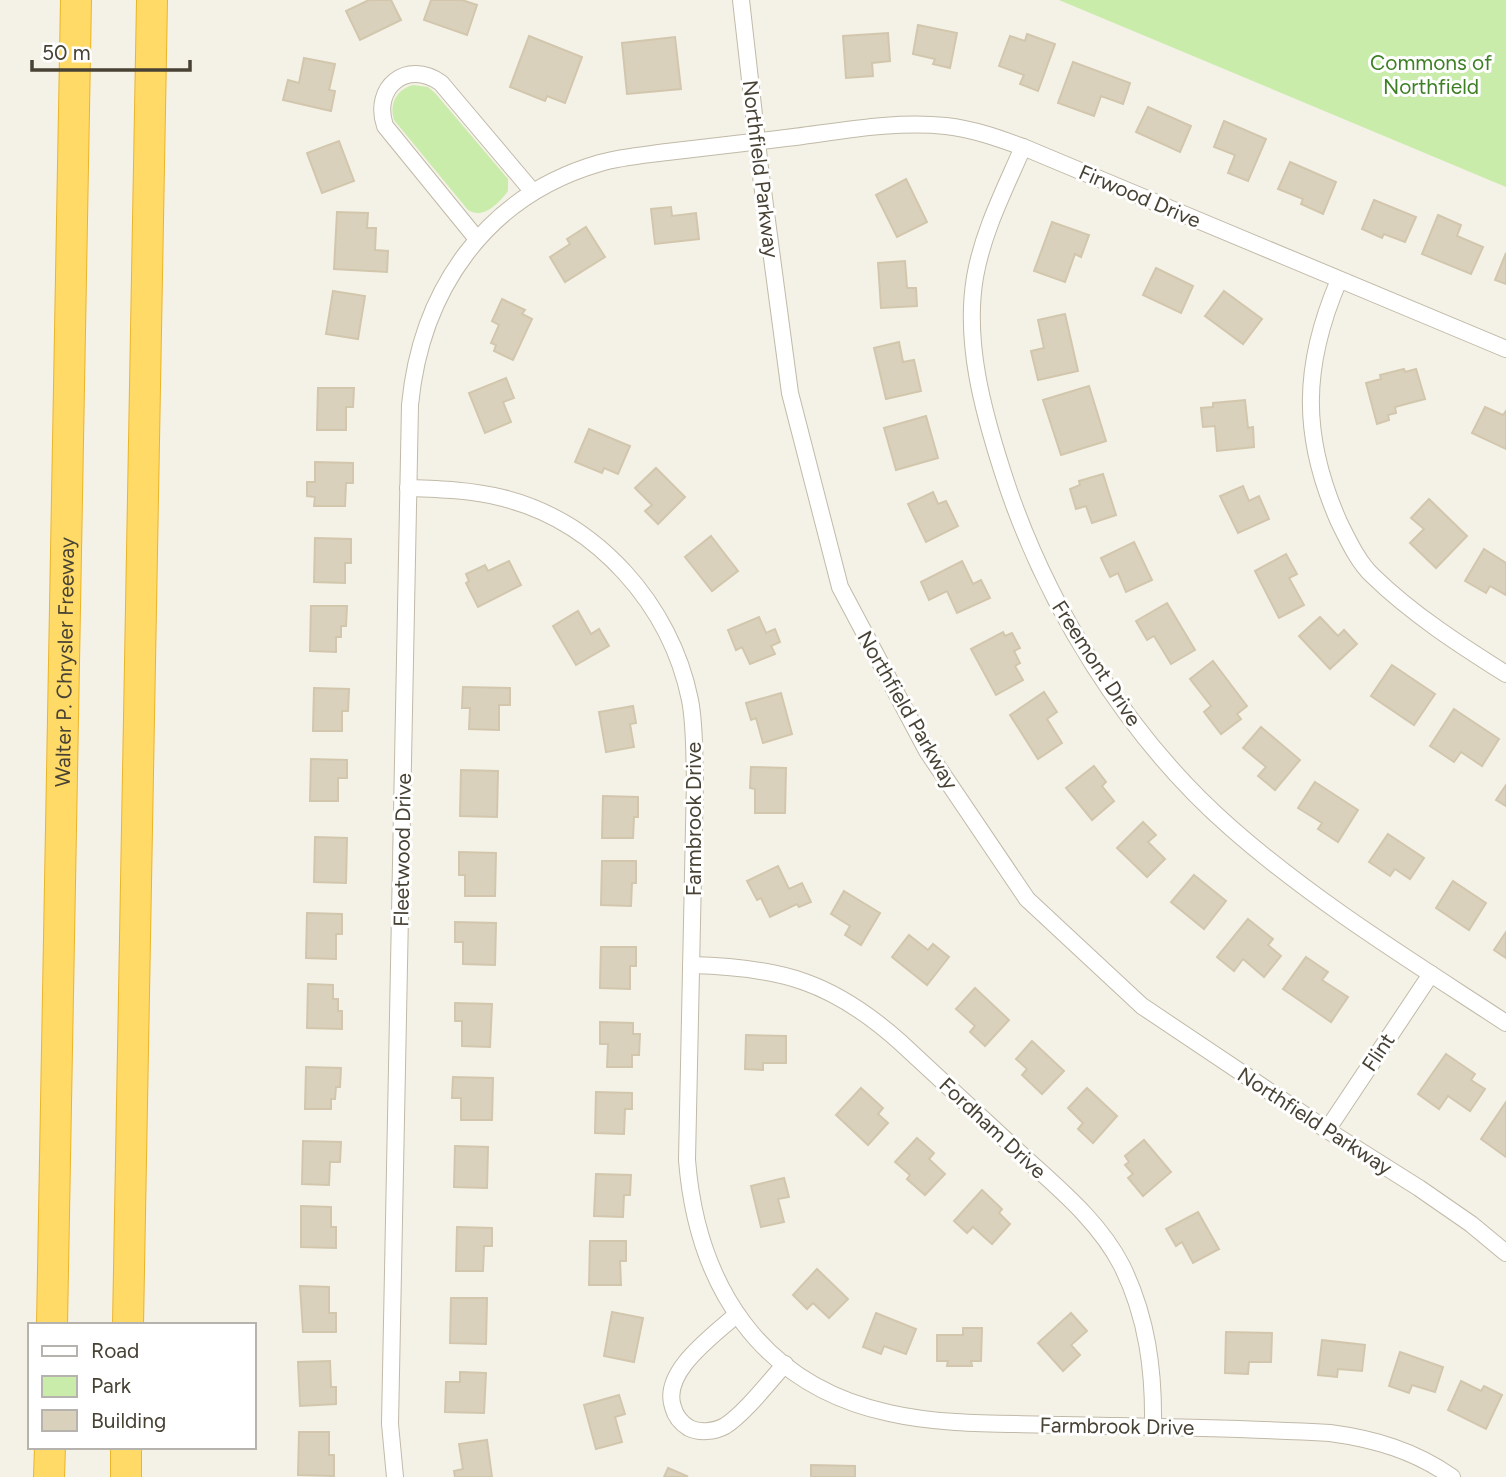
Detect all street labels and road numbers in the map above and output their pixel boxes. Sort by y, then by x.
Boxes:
street label: Northfield Parkway [738,79,784,259]
street label: Firwood Drive [1075,159,1205,233]
street label: Walter P. Chrysler Freeway [49,537,79,787]
street label: Freemont Drive [1047,596,1147,730]
street label: Northfield Parkway [852,626,964,794]
street label: Farmbrook Drive [681,742,706,896]
street label: Fleetwood Drive [388,773,416,927]
street label: Flint [1356,1028,1400,1076]
street label: Northfield Parkway [1233,1062,1397,1180]
street label: Fordham Drive [934,1072,1052,1184]
street label: Farmbrook Drive [1039,1412,1195,1440]

